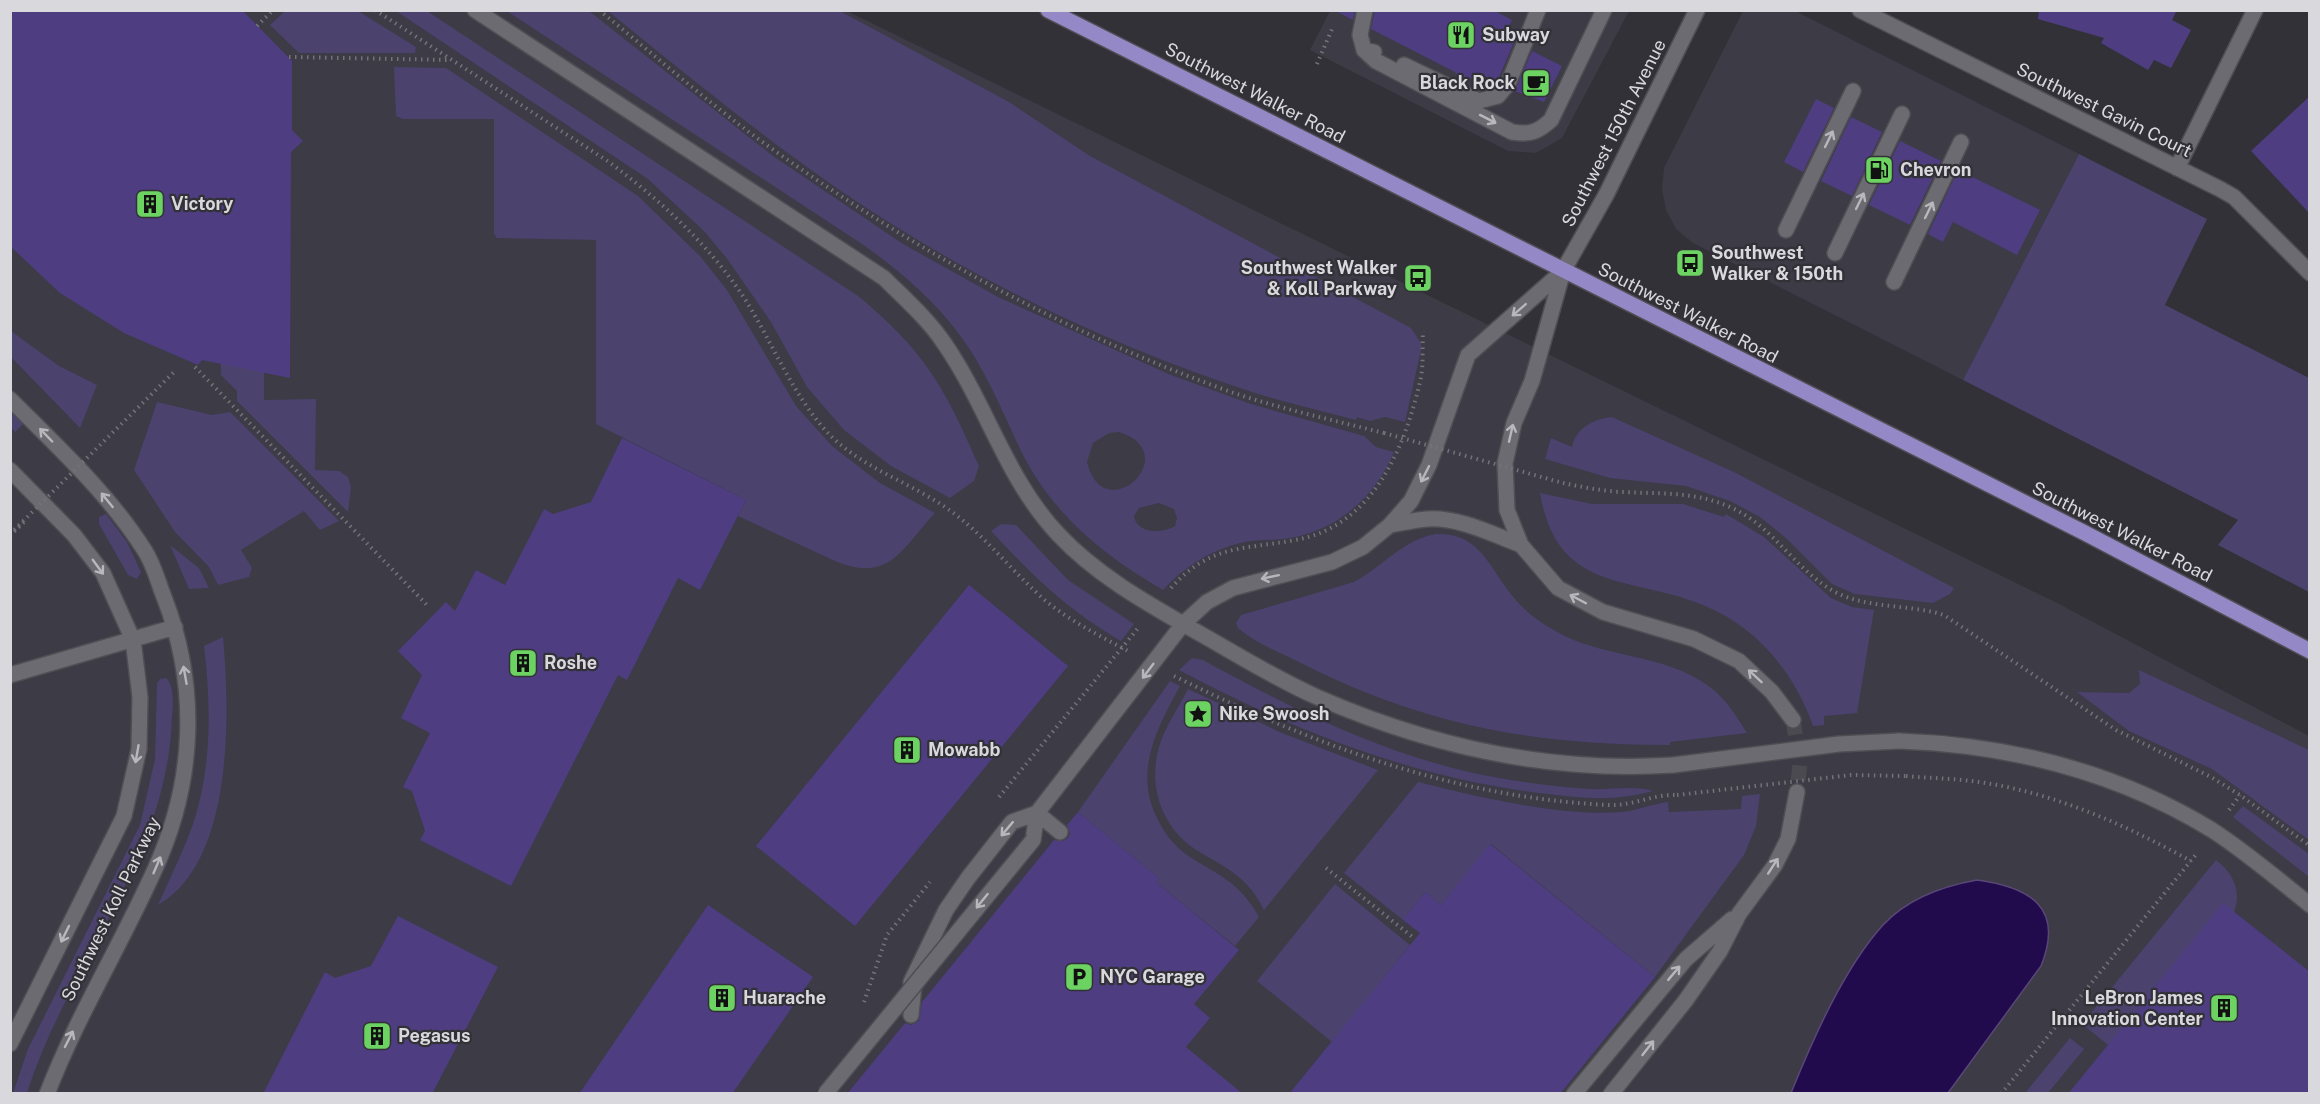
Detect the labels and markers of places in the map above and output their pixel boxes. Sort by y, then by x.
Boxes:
restaurant icon: Subway [1445,19,1477,51]
place label: Subway [1482,24,1550,45]
cafe icon: Black Rock [1520,67,1552,99]
place label: Black Rock [1420,72,1516,93]
fuel station icon: Chevron [1863,154,1895,186]
place label: Chevron [1900,159,1972,180]
building icon: Victory [134,188,166,220]
place label: Victory [171,193,233,214]
place label: Southwest Walker & 150th [1711,242,1843,284]
bus stop icon: Southwest Walker & 150th [1674,247,1706,279]
place label: Southwest Walker & Koll Parkway [1241,257,1398,299]
bus stop icon: Southwest Walker & Koll Parkway [1402,262,1434,294]
building icon: Roshe [507,647,539,679]
place label: Roshe [544,652,597,673]
place icon: Nike Swoosh [1182,698,1214,730]
place label: Nike Swoosh [1219,703,1330,724]
building icon: Mowabb [891,734,923,766]
place label: Mowabb [928,739,1000,760]
parking icon: NYC Garage [1063,961,1095,993]
place label: NYC Garage [1100,966,1205,987]
building icon: Huarache [706,982,738,1014]
place label: Huarache [743,987,826,1008]
place label: LeBron James Innovation Center [2051,987,2204,1029]
building icon: LeBron James Innovation Center [2208,992,2240,1024]
building icon: Pegasus [361,1020,393,1052]
place label: Pegasus [398,1025,471,1046]

